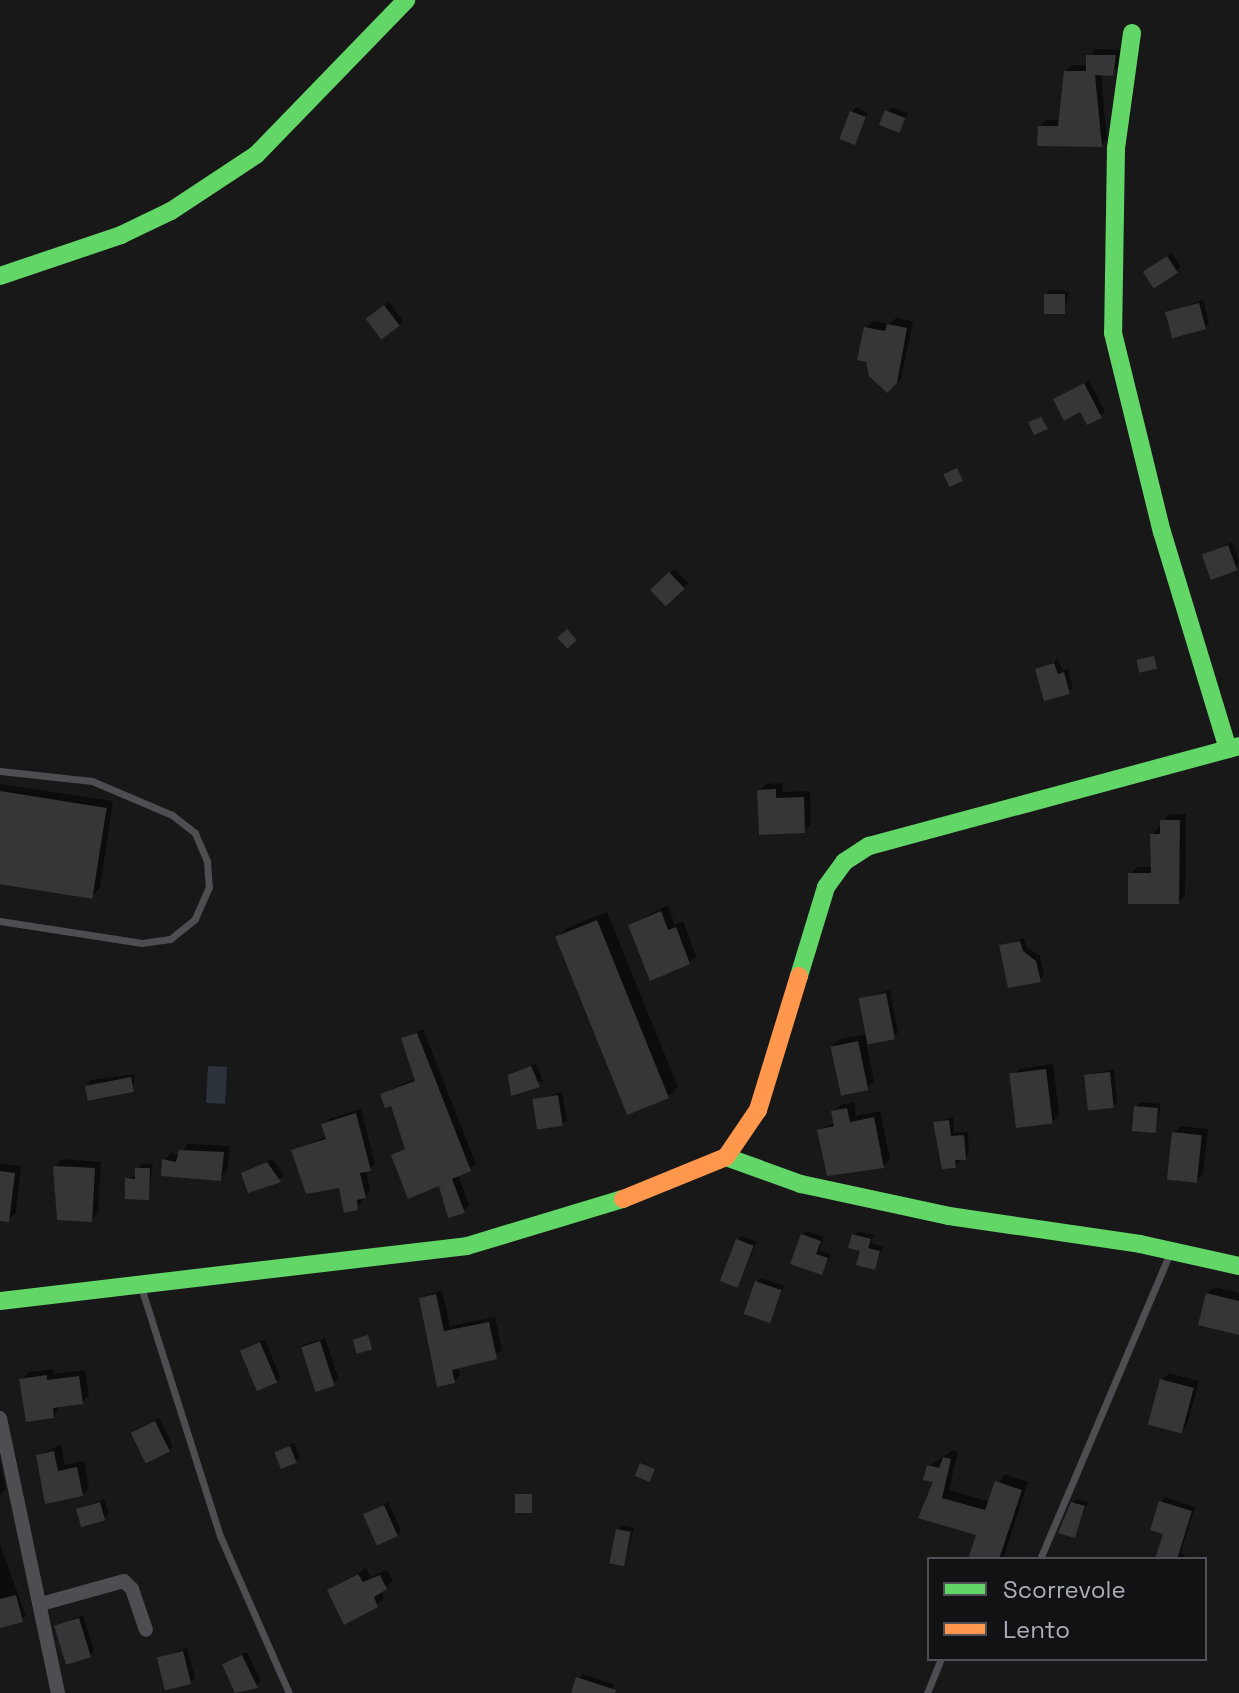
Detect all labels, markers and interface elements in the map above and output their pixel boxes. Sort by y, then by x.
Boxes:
legend [927,1557,1207,1661]
text: Scorrevole [1003,1574,1126,1605]
text: Lento [1003,1614,1070,1645]

